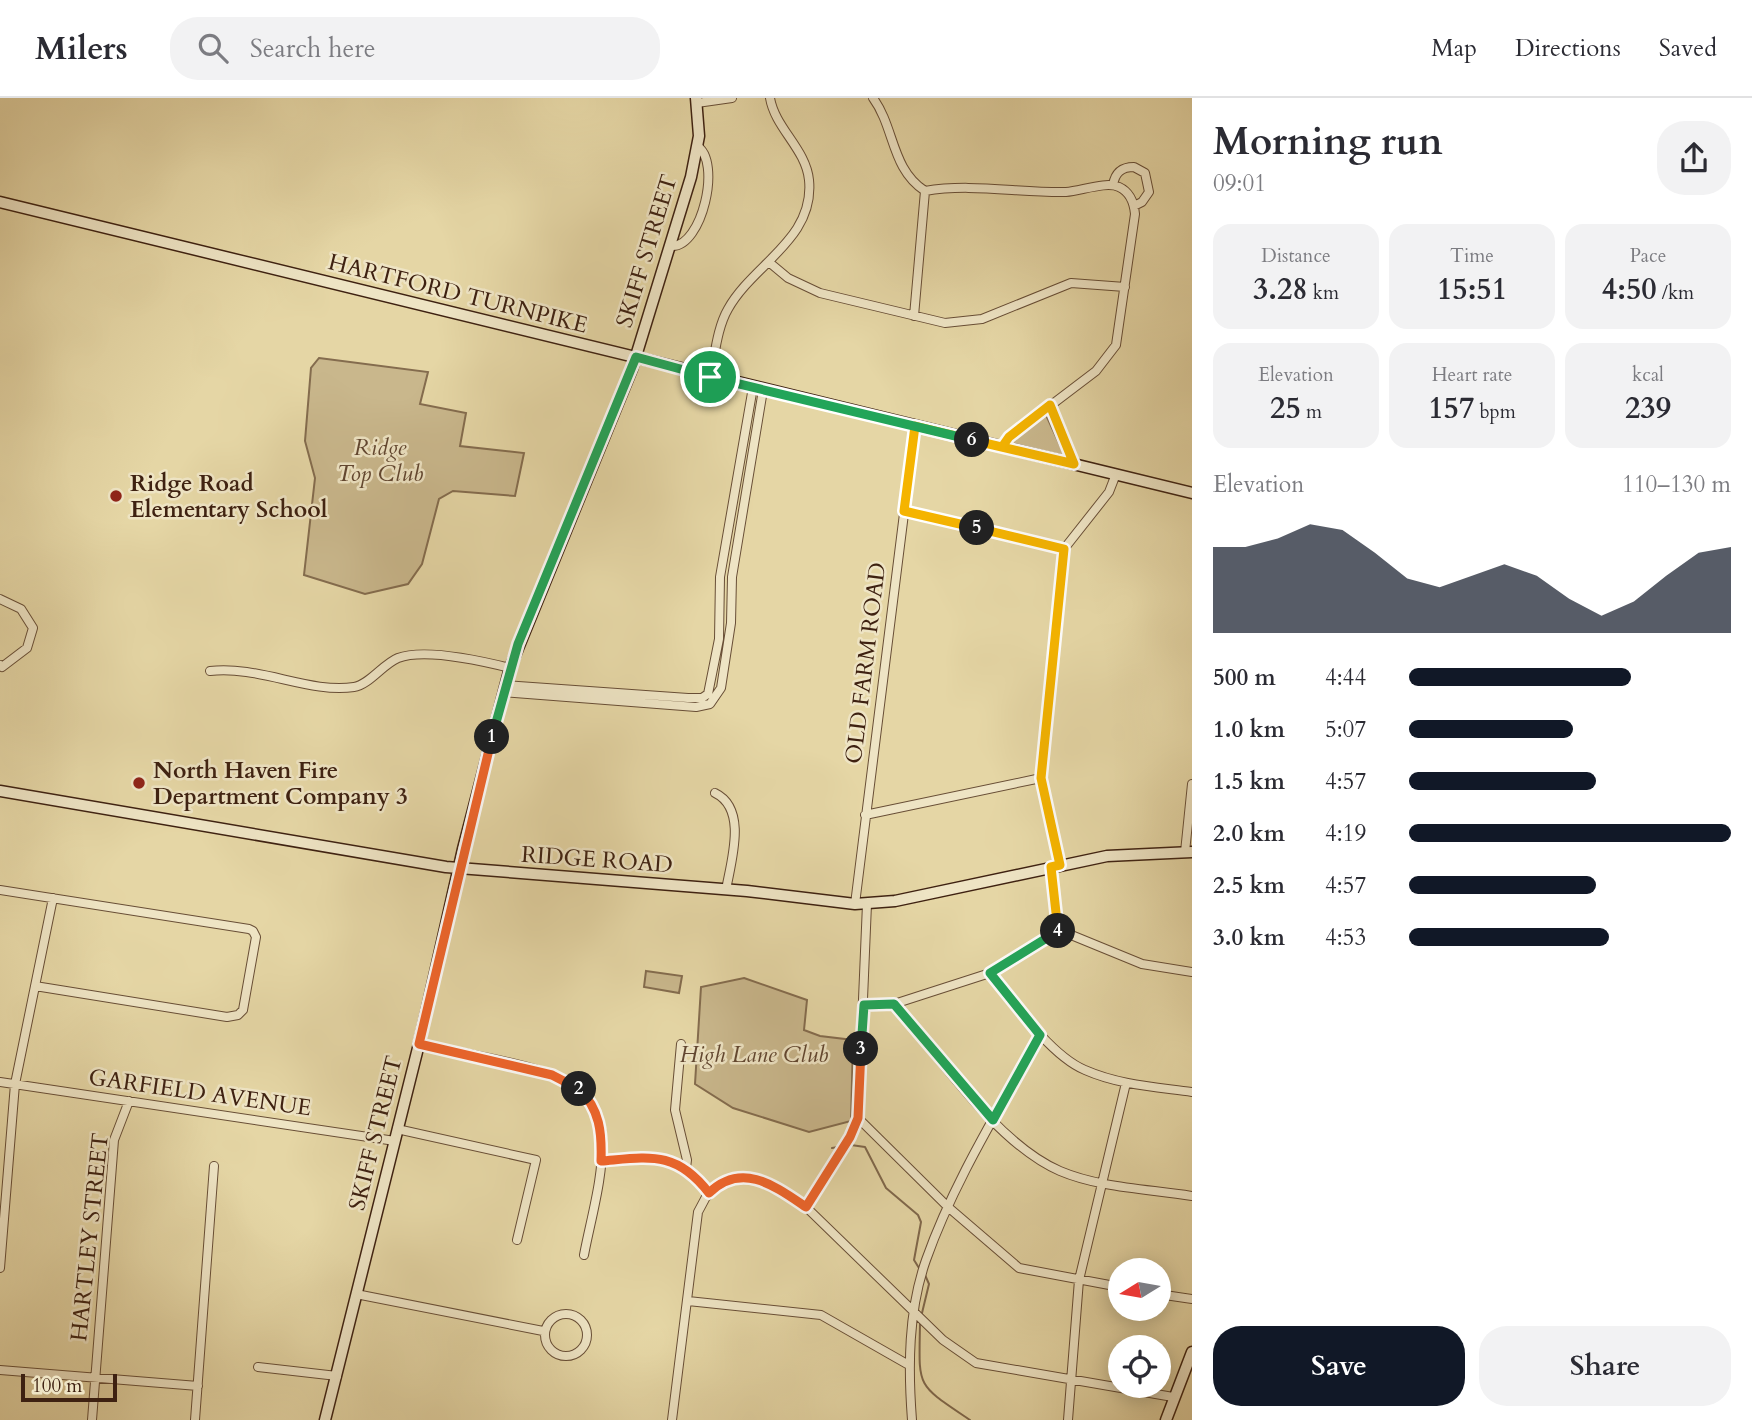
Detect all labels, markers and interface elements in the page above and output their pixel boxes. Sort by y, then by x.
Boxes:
search box [170,17,660,80]
text: Milers [35,26,128,71]
icon: search [194,29,232,67]
text: Search here [250,31,376,66]
text: Map [1431,32,1477,65]
text: Directions [1515,32,1621,65]
text: Saved [1659,32,1717,65]
text: Morning run [1213,116,1443,168]
button: share [1657,121,1731,195]
text: 09:01 [1213,168,1266,199]
street label: SKIFF STREET [608,171,685,331]
text: Distance [1261,243,1331,269]
text: Time [1450,243,1494,269]
text: Pace [1630,243,1666,269]
street label: HARTFORD TURNPIKE [325,246,591,341]
text: 3.28 [1253,269,1308,310]
text: 15:51 [1437,269,1507,310]
text: 4:50 [1602,269,1657,310]
text: km [1308,280,1339,306]
text: /km [1657,280,1694,306]
pin [680,347,740,407]
icon: arrive [691,358,729,396]
text: Elevation [1258,362,1334,388]
text: Heart rate [1432,362,1512,388]
text: kcal [1632,362,1664,388]
text: 25 [1270,388,1301,429]
text: 157 [1428,388,1474,429]
text: 239 [1625,388,1671,429]
text: m [1301,399,1322,425]
text: bpm [1474,399,1516,425]
pin: 6 [954,422,990,458]
text: 6 [967,426,976,452]
park label: Ridge Top Club [337,432,423,489]
place label: Ridge Road Elementary School [130,468,328,525]
text: Elevation [1213,469,1304,500]
text: 110–130 m [1622,469,1731,500]
marker: Ridge Road Elementary School [108,488,124,504]
pin: 5 [960,510,995,546]
text: 5 [972,514,981,540]
street label: OLD FARM ROAD [838,561,893,766]
text: 500 m [1213,662,1276,693]
text: 4:44 [1325,662,1366,693]
text: 1.0 km [1213,714,1285,745]
text: 5:07 [1325,714,1366,745]
pin: 1 [475,720,510,754]
text: 1 [487,723,496,749]
place label: North Haven Fire Department Company 3 [153,755,408,812]
text: 1.5 km [1213,766,1285,797]
text: 4:57 [1325,766,1366,797]
marker: North Haven Fire Department Company 3 [131,775,147,791]
text: 2.0 km [1213,818,1285,849]
text: 4:19 [1325,818,1366,849]
street label: RIDGE ROAD [520,839,674,880]
text: 2.5 km [1213,870,1285,901]
text: 4:57 [1325,870,1366,901]
pin: 4 [1040,914,1076,948]
text: 4 [1053,917,1062,943]
text: 3.0 km [1213,922,1285,953]
text: 4:53 [1325,922,1366,953]
pin: 3 [844,1032,878,1066]
text: 3 [856,1035,865,1061]
park label: High Lane Club [680,1039,828,1070]
street label: SKIFF STREET [341,1052,410,1214]
street label: GARFIELD AVENUE [87,1062,313,1123]
pin: 2 [562,1072,596,1107]
text: 2 [574,1075,583,1101]
street label: HARTLEY STREET [63,1131,116,1343]
north arrow [1108,1258,1171,1321]
map controls [1108,1258,1171,1398]
button: Save [1213,1326,1465,1406]
button: Share [1479,1326,1731,1406]
button: locate [1108,1335,1171,1398]
scale bar [21,1371,117,1403]
text: 100 m [32,1373,82,1399]

